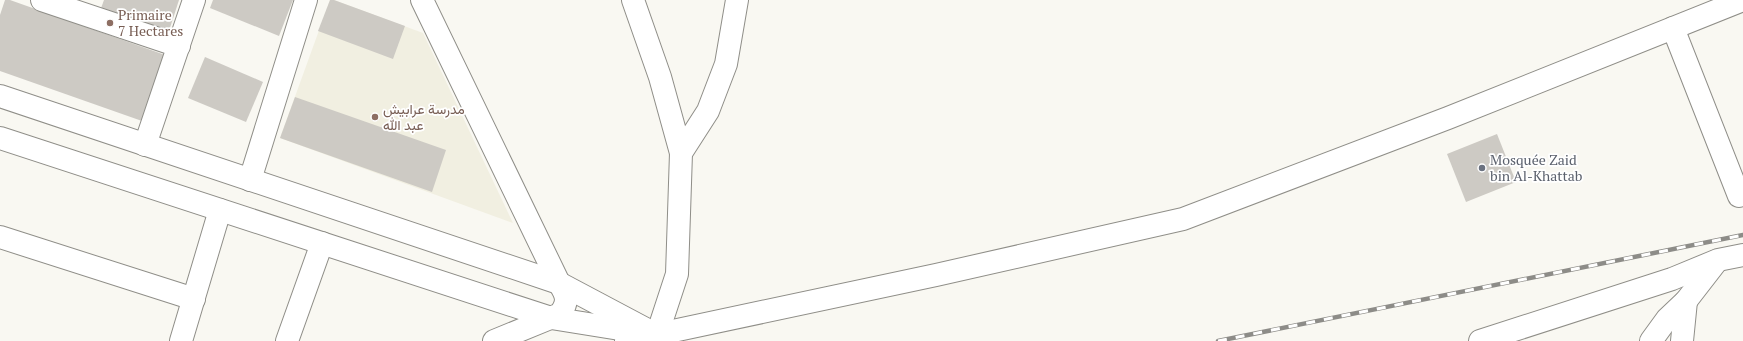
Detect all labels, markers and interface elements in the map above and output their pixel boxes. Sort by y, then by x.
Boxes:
place label: Primaire 7 Hectares [118,5,183,40]
marker: Primaire 7 Hectares [105,18,115,28]
place label: مدرسة عرابيش عبد الله [383,99,465,134]
marker: مدرسة عرابيش عبد الله [370,112,380,122]
place label: Mosquée Zaid bin Al-Khattab [1490,150,1583,185]
marker: Mosquée Zaid bin Al-Khattab [1477,163,1487,173]

